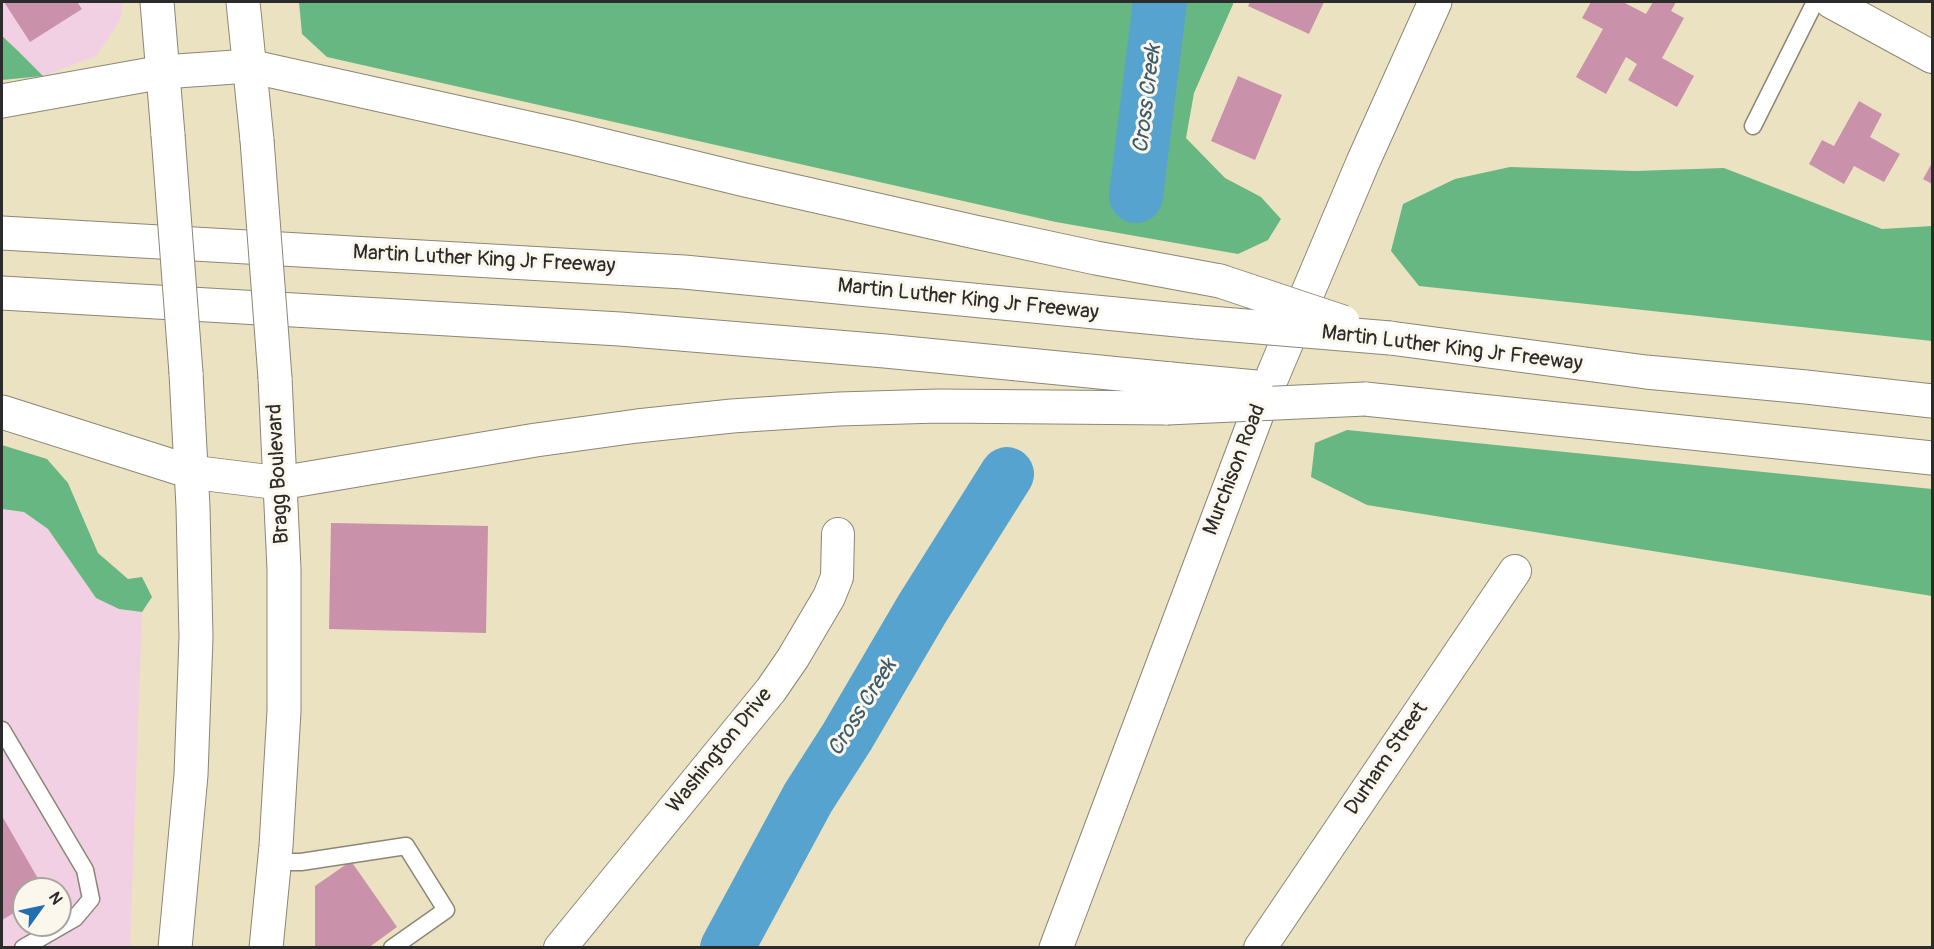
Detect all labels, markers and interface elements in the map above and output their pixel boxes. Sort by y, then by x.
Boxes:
water label: Cross Creek [1128,43,1168,155]
street label: Martin Luther King Jr Freeway [352,241,616,279]
street label: Martin Luther King Jr Freeway [836,274,1100,326]
street label: Martin Luther King Jr Freeway [1320,320,1584,378]
street label: Murchison Road [1199,401,1271,539]
street label: Bragg Boulevard [263,403,295,545]
water label: Cross Creek [823,655,903,761]
street label: Washington Drive [662,683,778,819]
street label: Durham Street [1340,698,1434,820]
north arrow [12,877,72,937]
text: N [44,888,67,908]

